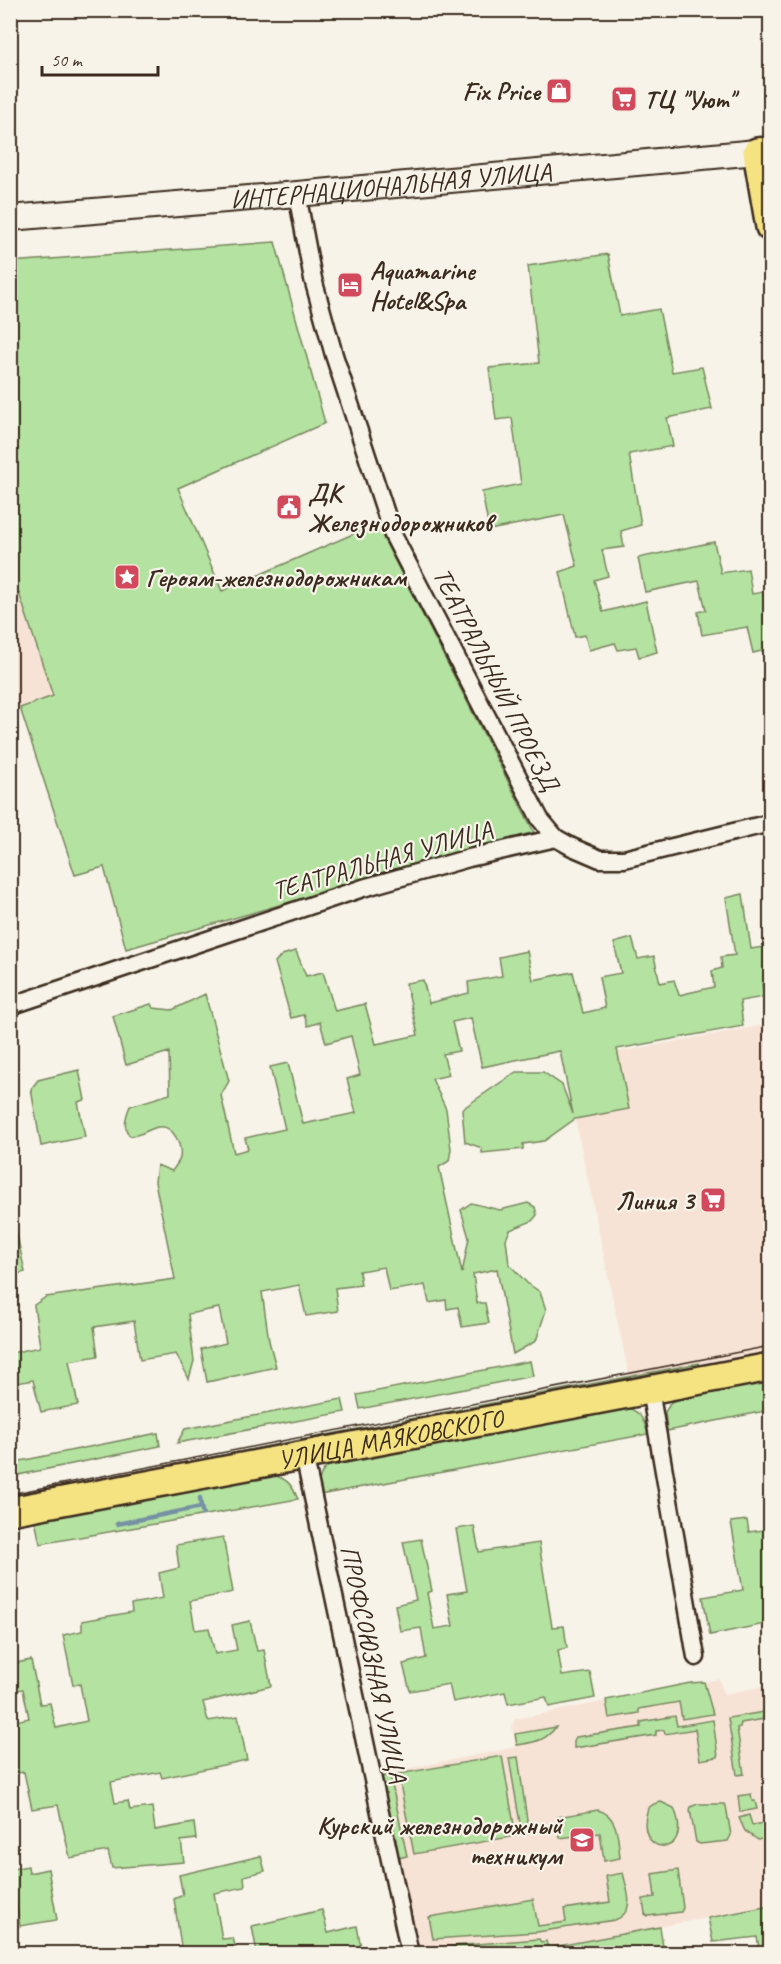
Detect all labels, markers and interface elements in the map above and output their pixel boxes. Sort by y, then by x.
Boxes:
scale bar [42,39,158,77]
text: 50 m [51,49,84,71]
place label: Fix Price [462,75,542,108]
shop icon: Fix Price [544,76,574,106]
place label: ТЦ "Уют" [644,83,740,116]
supermarket icon: ТЦ "Уют" [609,84,639,114]
street label: ИНТЕРНАЦИОНАЛЬНАЯ УЛИЦА [229,154,553,216]
place label: Aquamarine Hotel&Spa [370,254,477,317]
hotel icon: Aquamarine Hotel&Spa [335,270,365,300]
place label: ДК Железнодорожников [308,476,497,539]
public building icon: ДК Железнодорожников [274,492,304,522]
place label: Героям-железнодорожникам [146,561,408,594]
place icon: Героям-железнодорожникам [112,562,142,592]
street label: ТЕАТРАЛЬНЫЙ ПРОЕЗД [426,562,567,798]
street label: ТЕАТРАЛЬНАЯ УЛИЦА [268,813,497,907]
place label: Линия 3 [615,1184,696,1217]
supermarket icon: Линия 3 [698,1185,728,1215]
street label: УЛИЦА МАЯКОВСКОГО [275,1401,508,1476]
street label: ПРОФСОЮЗНАЯ УЛИЦА [333,1543,415,1786]
place label: Курский железнодорожный техникум [317,1809,564,1872]
school or university icon: Курский железнодорожный техникум [567,1825,597,1855]

